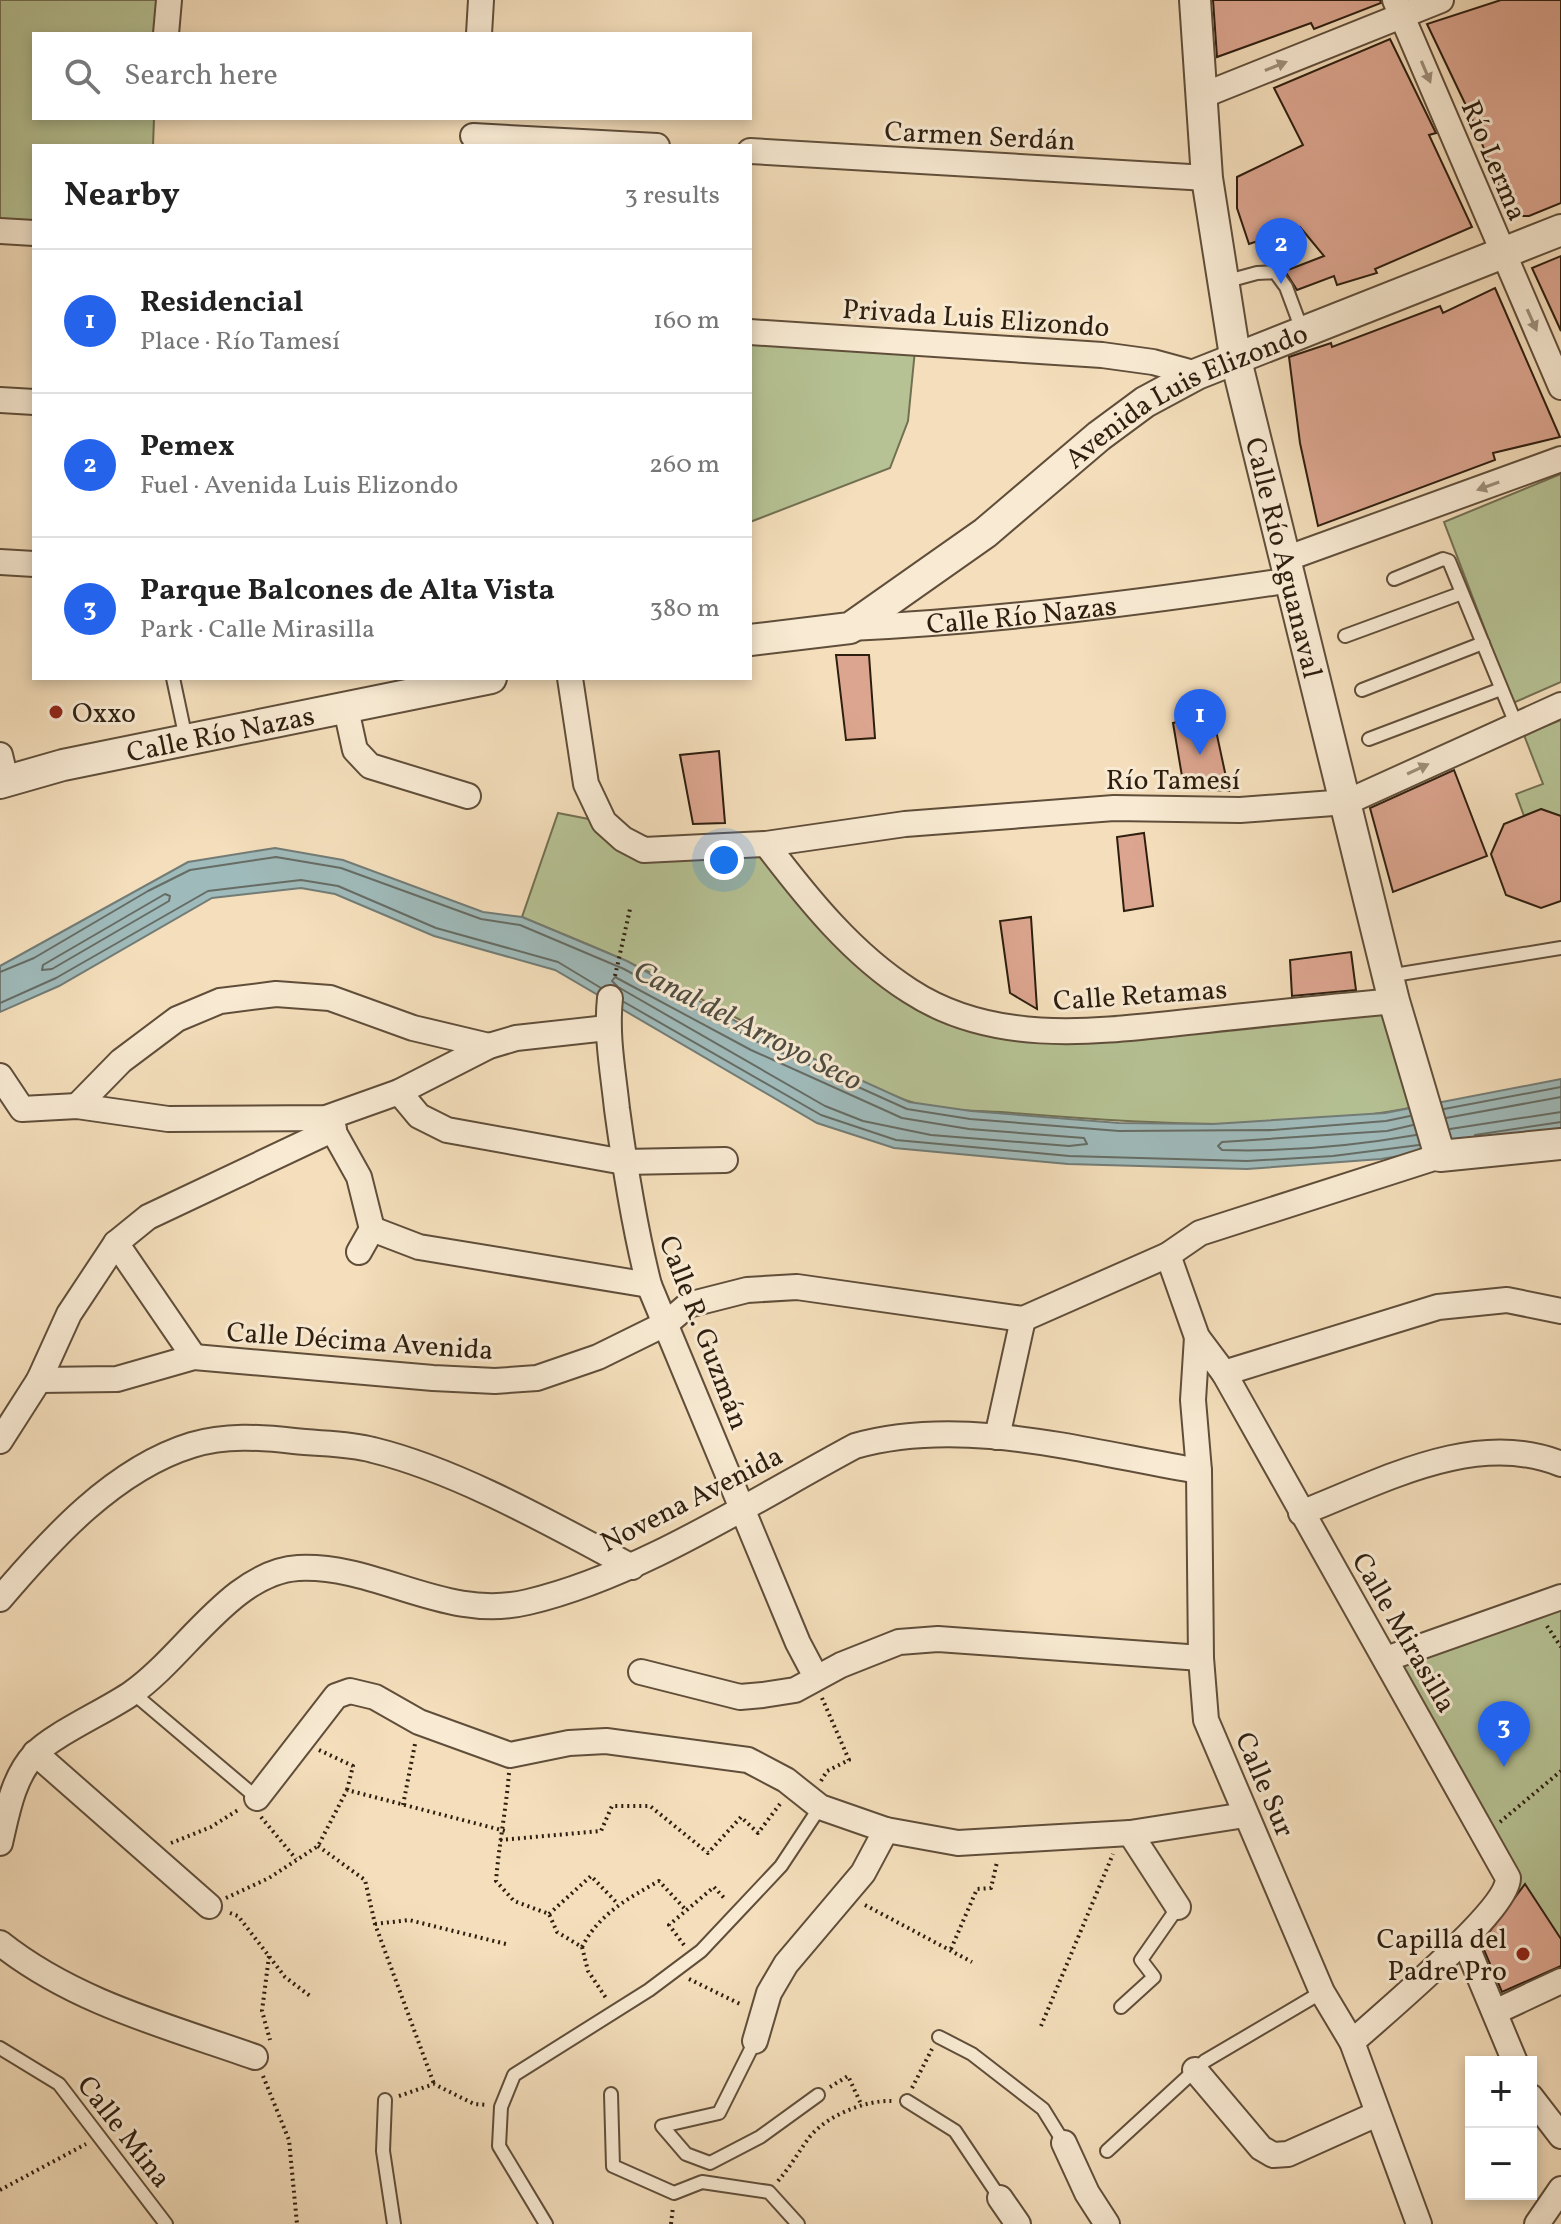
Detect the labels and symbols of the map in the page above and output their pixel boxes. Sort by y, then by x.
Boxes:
one-way arrow [1264,59,1288,72]
one-way arrow [1419,60,1432,84]
street label: Río Lerma [1450,95,1536,227]
street label: Carmen Serdán [883,113,1076,162]
pin: 2 [1255,218,1307,284]
street label: Privada Luis Elizondo [841,291,1111,348]
one-way arrow [1525,308,1538,332]
street label: Avenida Luis Elizondo [1057,315,1314,479]
street label: Calle Río Aguanaval [1234,434,1331,682]
one-way arrow [1475,480,1499,492]
street label: Calle Río Nazas [925,587,1119,645]
pin: 1 [1174,689,1226,755]
place label: Oxxo [72,695,136,734]
street label: Calle Río Nazas [123,697,318,774]
marker: Oxxo [47,703,65,721]
street label: Río Tamesí [1106,762,1241,801]
one-way arrow [1406,763,1429,776]
your location [704,840,744,880]
water label: Canal del Arroyo Seco [626,951,869,1103]
street label: Calle Retamas [1052,971,1228,1022]
street label: Calle R. Guzmán [648,1230,758,1436]
street label: Calle Décima Avenida [225,1314,495,1371]
street label: Novena Avenida [594,1437,790,1563]
street label: Calle Mirasilla [1341,1546,1465,1721]
pin: 3 [1478,1701,1530,1767]
street label: Calle Sur [1224,1726,1303,1844]
place label: Capilla del Padre Pro [1377,1921,1507,1992]
marker: Capilla del Padre Pro [1514,1945,1532,1963]
street label: Calle Mina [67,2068,179,2197]

